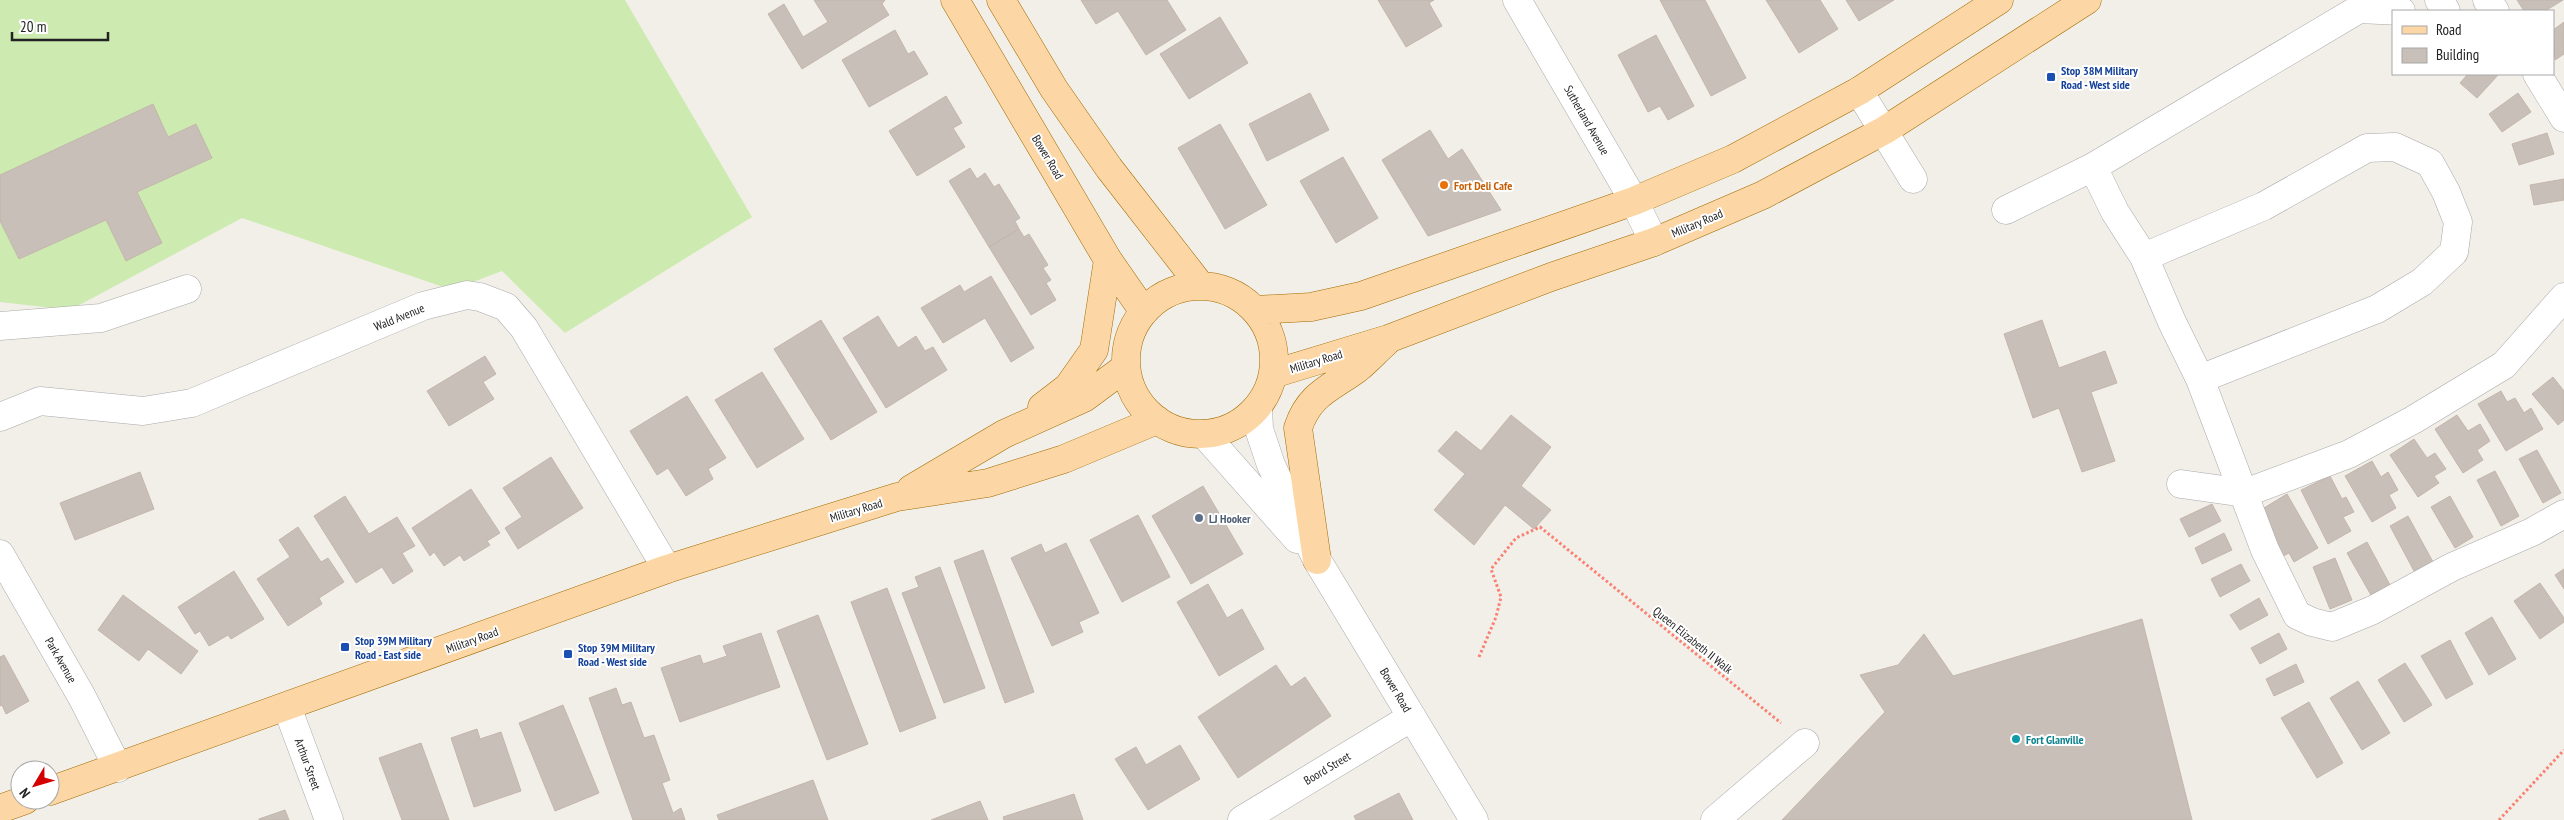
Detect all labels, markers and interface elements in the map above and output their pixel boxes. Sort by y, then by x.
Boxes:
scale bar [12,10,109,42]
legend [2392,10,2554,75]
text: 20 m [20,17,46,36]
text: Road [2436,20,2462,39]
text: Building [2436,45,2479,64]
place label: Stop 38M Military Road - West side [2061,63,2138,92]
marker: Stop 38M Military Road - West side [2045,71,2057,83]
street label: Sutherland Avenue [1561,83,1613,157]
street label: Bower Road [1029,132,1067,182]
place label: Fort Deli Cafe [1454,178,1512,193]
marker: Fort Deli Cafe [1438,179,1450,191]
street label: Military Road [1669,206,1725,240]
street label: Wald Avenue [372,300,426,334]
street label: Military Road [1288,346,1344,376]
street label: Military Road [828,495,884,525]
place label: LJ Hooker [1209,511,1251,526]
marker: LJ Hooker [1193,512,1205,524]
street label: Queen Elizabeth II Walk [1650,603,1736,677]
street label: Military Road [444,624,500,656]
place label: Stop 39M Military Road - East side [355,633,432,662]
street label: Park Avenue [42,635,80,685]
place label: Stop 39M Military Road - West side [578,640,655,669]
marker: Stop 39M Military Road - East side [339,641,351,653]
marker: Stop 39M Military Road - West side [562,648,574,660]
street label: Bower Road [1377,665,1415,715]
place label: Fort Glanville [2026,732,2084,747]
marker: Fort Glanville [2010,733,2022,745]
street label: Arthur Street [292,736,324,792]
street label: Boord Street [1301,748,1354,788]
north arrow [10,760,60,810]
text: N [15,784,34,802]

